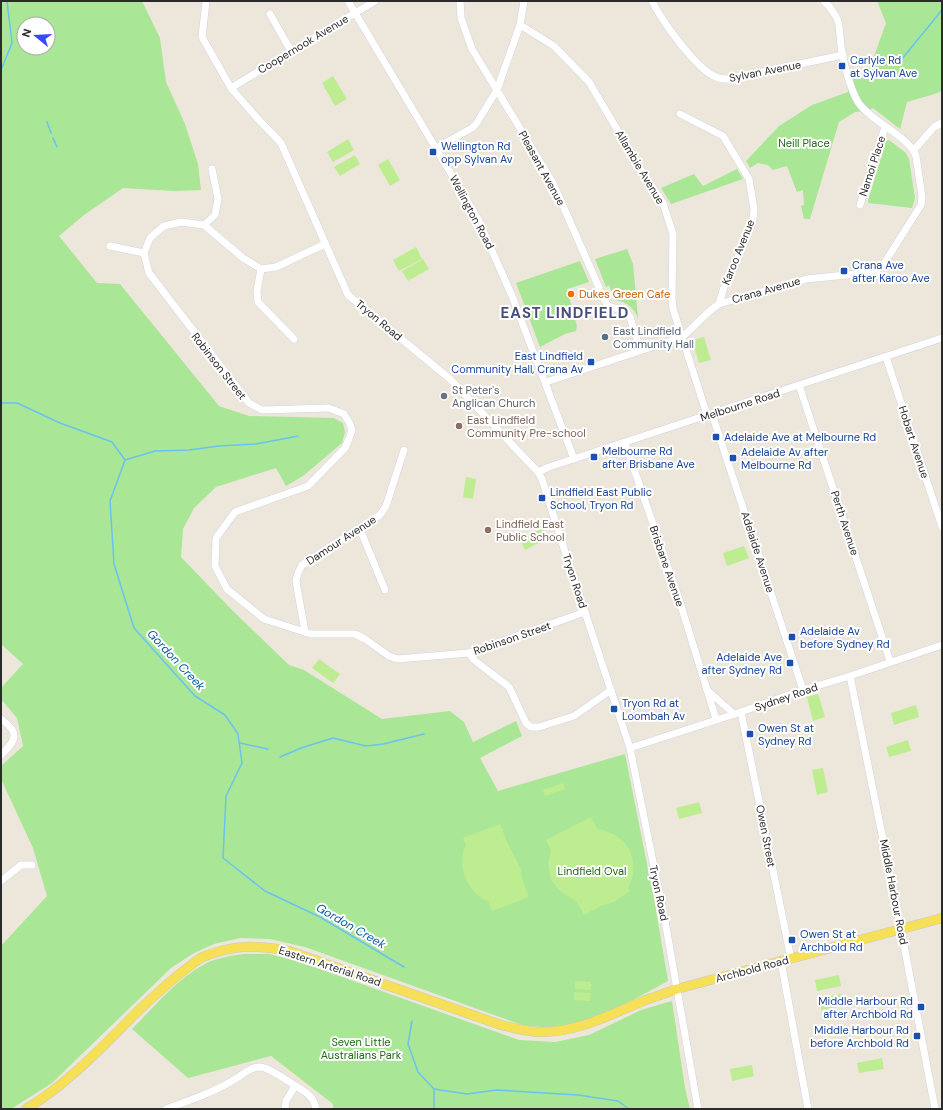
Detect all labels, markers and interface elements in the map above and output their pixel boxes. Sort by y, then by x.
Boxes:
street label: Coopernook Avenue [255,11,351,77]
north arrow [16,16,56,56]
text: N [19,27,34,39]
place label: Carlyle Rd at Sylvan Ave [850,53,917,80]
street label: Sylvan Avenue [728,57,802,85]
marker: Carlyle Rd at Sylvan Ave [837,61,847,71]
street label: Allambie Avenue [612,127,668,207]
street label: Pleasant Avenue [516,128,568,208]
street label: Namoi Place [856,134,888,198]
park label: Neill Place [778,136,830,150]
place label: Wellington Rd opp Sylvan Av [441,139,513,166]
marker: Wellington Rd opp Sylvan Av [428,147,438,157]
street label: Wellington Road [447,173,497,252]
street label: Karoo Avenue [719,217,757,287]
place label: Crana Ave after Karoo Ave [852,258,930,285]
marker: Crana Ave after Karoo Ave [839,266,849,276]
street label: Crana Avenue [730,274,802,306]
place label: Dukes Green Cafe [579,287,670,301]
marker: Dukes Green Cafe [566,289,576,299]
street label: Tryon Road [353,296,405,344]
district label: EAST LINDFIELD [501,303,629,323]
place label: East Lindfield Community Hall [613,324,694,351]
street label: Robinson Street [189,330,249,402]
marker: East Lindfield Community Hall [600,332,610,342]
place label: East Lindfield Community Hall, Crana Av [451,349,583,376]
marker: East Lindfield Community Hall, Crana Av [586,357,596,367]
place label: St Peter's Anglican Church [452,383,535,410]
street label: Melbourne Road [698,386,782,424]
marker: St Peter's Anglican Church [439,391,449,401]
street label: Hobart Avenue [896,404,932,480]
place label: East Lindfield Community Pre-school [467,413,586,440]
marker: East Lindfield Community Pre-school [454,421,464,431]
place label: Adelaide Ave at Melbourne Rd [724,430,876,444]
marker: Adelaide Ave at Melbourne Rd [711,432,721,442]
place label: Melbourne Rd after Brisbane Ave [602,444,695,471]
place label: Adelaide Av after Melbourne Rd [741,445,828,472]
marker: Melbourne Rd after Brisbane Ave [589,452,599,462]
marker: Adelaide Av after Melbourne Rd [728,453,738,463]
place label: Lindfield East Public School, Tryon Rd [550,485,652,512]
street label: Perth Avenue [828,489,862,557]
marker: Lindfield East Public School, Tryon Rd [537,493,547,503]
street label: Adelaide Avenue [738,510,778,594]
street label: Damour Avenue [303,512,379,568]
place label: Lindfield East Public School [496,517,564,544]
street label: Brisbane Avenue [647,524,687,608]
marker: Lindfield East Public School [483,525,493,535]
street label: Tryon Road [560,552,590,610]
street label: Robinson Street [471,618,553,658]
place label: Adelaide Av before Sydney Rd [800,624,890,651]
water label: Gordon Creek [143,626,209,695]
marker: Adelaide Av before Sydney Rd [787,632,797,642]
place label: Adelaide Ave after Sydney Rd [702,650,782,677]
marker: Adelaide Ave after Sydney Rd [785,658,795,668]
street label: Sydney Road [753,680,820,714]
place label: Tryon Rd at Loombah Av [622,696,685,723]
marker: Tryon Rd at Loombah Av [609,704,619,714]
place label: Owen St at Sydney Rd [758,721,814,748]
marker: Owen St at Sydney Rd [745,729,755,739]
street label: Owen Street [753,804,779,868]
street label: Middle Harbour Road [877,838,911,946]
park label: Lindfield Oval [558,864,626,878]
street label: Tryon Road [646,864,672,922]
water label: Gordon Creek [313,900,390,953]
place label: Owen St at Archbold Rd [800,927,863,954]
marker: Owen St at Archbold Rd [787,935,797,945]
street label: Eastern Arterial Road [277,943,383,989]
street label: Archbold Road [714,952,790,985]
place label: Middle Harbour Rd after Archbold Rd [818,994,913,1021]
marker: Middle Harbour Rd after Archbold Rd [916,1002,926,1012]
place label: Middle Harbour Rd before Archbold Rd [810,1023,909,1050]
marker: Middle Harbour Rd before Archbold Rd [912,1031,922,1041]
park label: Seven Little Australians Park [321,1035,402,1062]

